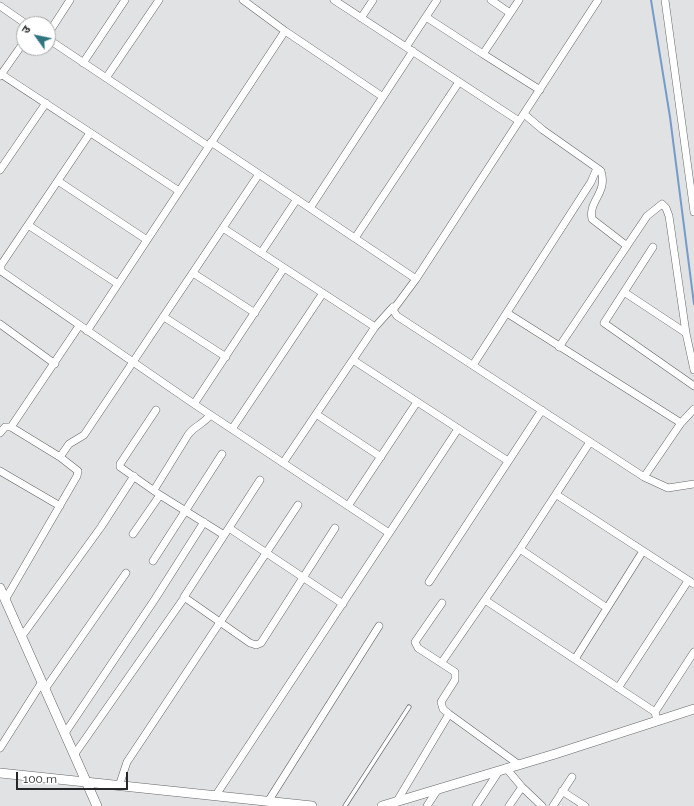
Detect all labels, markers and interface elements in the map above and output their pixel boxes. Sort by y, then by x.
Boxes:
north arrow [16,16,56,56]
text: उ [19,23,34,36]
scale bar [18,764,130,790]
text: 100 m [23,772,57,786]

